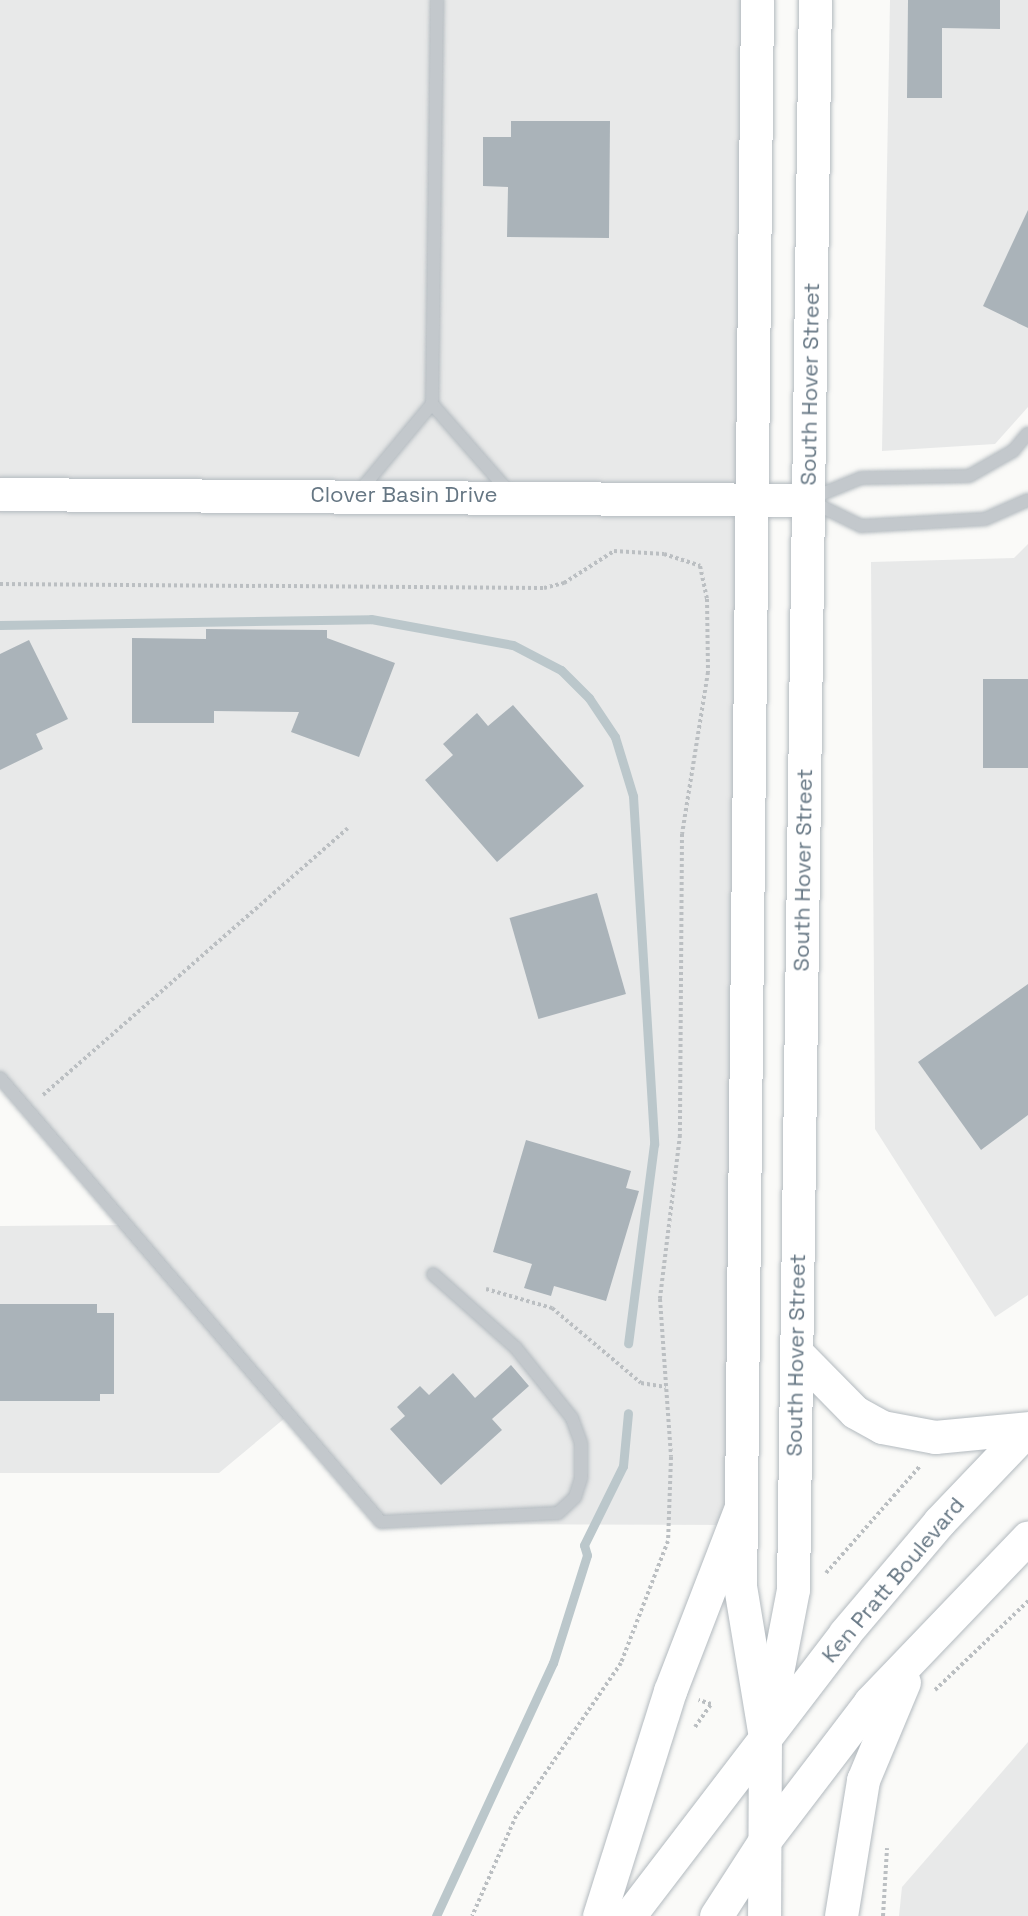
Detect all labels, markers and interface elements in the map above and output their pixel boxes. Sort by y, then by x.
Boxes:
street label: South Hover Street [795,282,825,486]
street label: Clover Basin Drive [311,482,497,508]
street label: South Hover Street [788,768,818,972]
street label: South Hover Street [781,1253,811,1457]
street label: Ken Pratt Boulevard [816,1492,970,1668]

